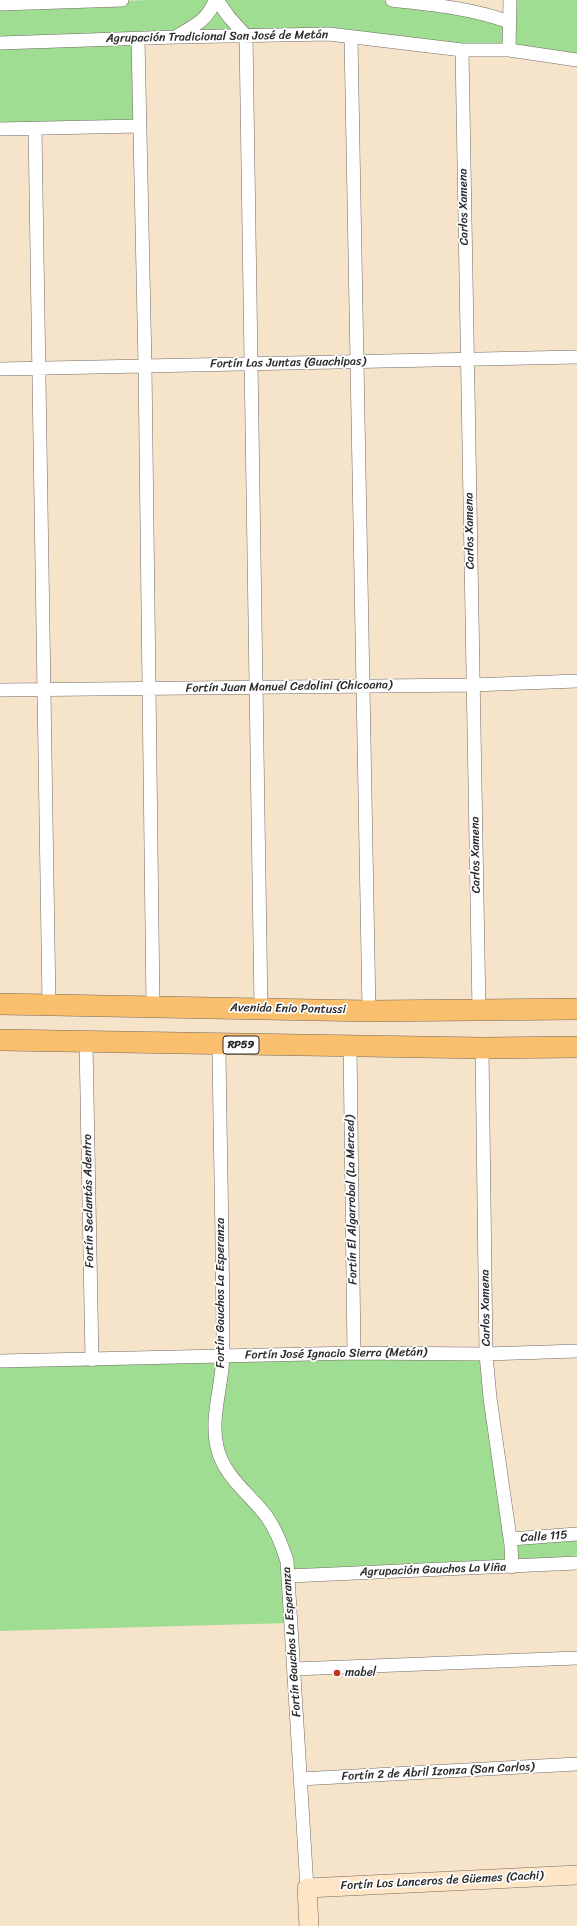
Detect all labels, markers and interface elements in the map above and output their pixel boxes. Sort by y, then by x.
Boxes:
street label: Agrupación Tradicional San José de Metán [106,28,328,46]
street label: Carlos Xamena [456,168,472,246]
street label: Fortín Las Juntas (Guachipas) [210,354,366,372]
street label: Carlos Xamena [462,492,478,570]
street label: Fortín Juan Manuel Cedolini (Chicoana) [186,678,392,696]
street label: Carlos Xamena [468,816,484,894]
street label: Avenida Enio Pontussi [230,1001,346,1017]
road number: RP59 [223,1036,259,1054]
street label: Fortín El Algarrobal (La Merced) [343,1115,361,1285]
street label: Fortín Seclantás Adentro [81,1134,97,1268]
street label: Fortín Gauchos La Esperanza [214,1218,228,1368]
street label: Carlos Xamena [478,1269,494,1347]
street label: Fortín José Ignacio Sierra (Metán) [245,1345,427,1363]
street label: Calle 115 [520,1528,568,1546]
street label: Agrupación Gauchos La Viña [360,1560,506,1580]
street label: Fortín Gauchos La Esperanza [280,1566,304,1718]
place label: mabel [345,1666,376,1680]
marker: mabel [332,1668,342,1678]
street label: Fortín 2 de Abril Izonza (San Carlos) [341,1760,535,1784]
street label: Fortín Los Lanceros de Güemes (Cachi) [340,1868,544,1894]

